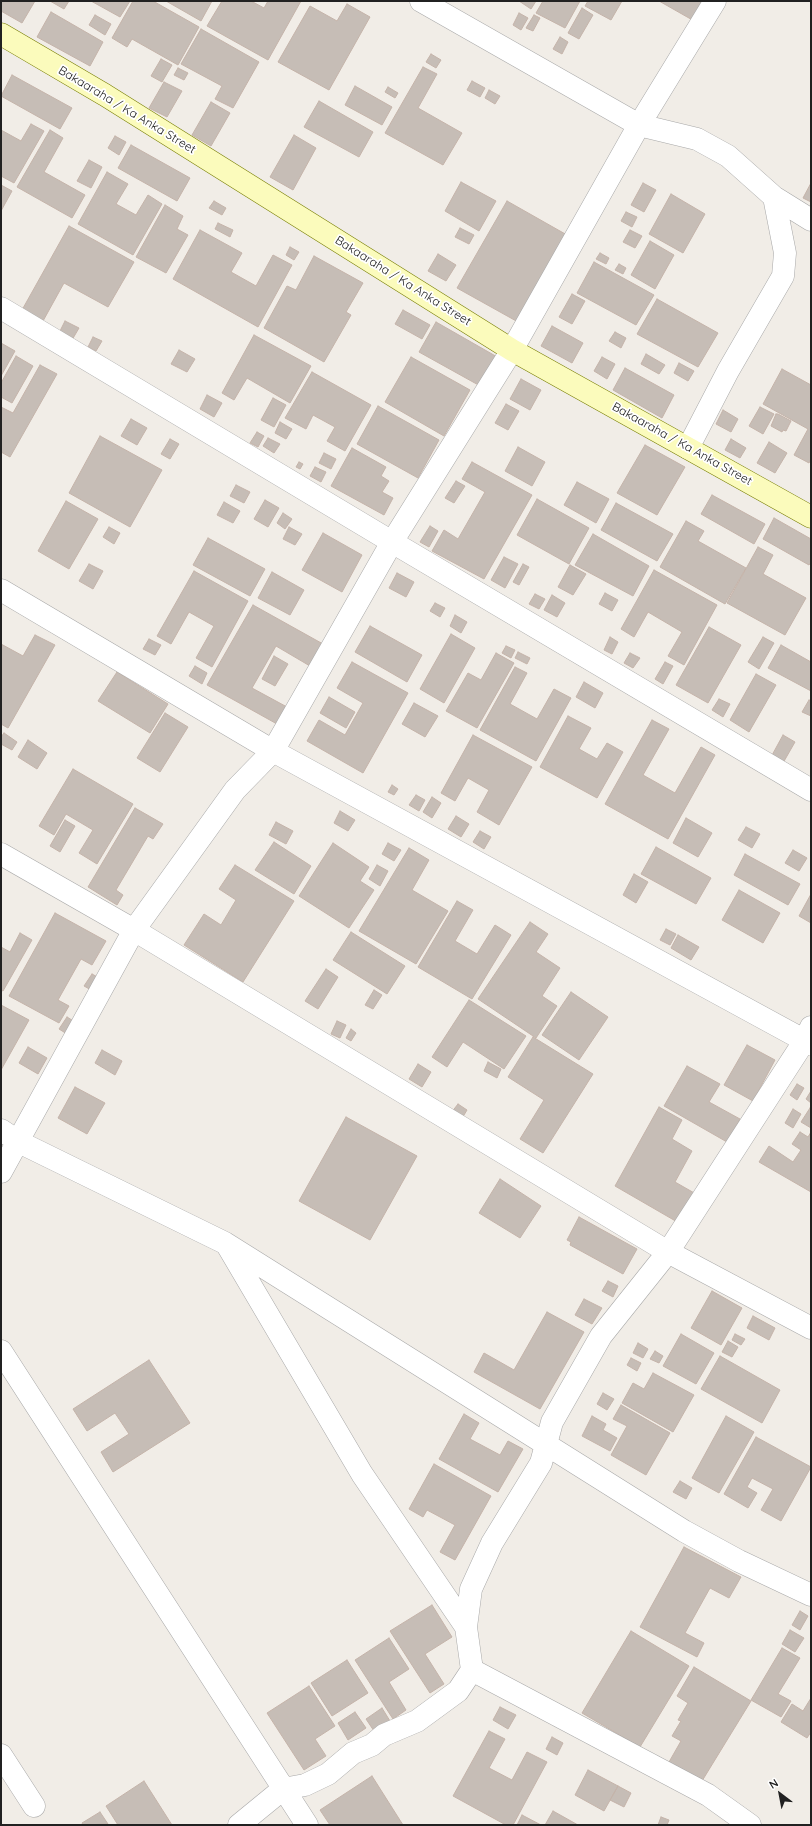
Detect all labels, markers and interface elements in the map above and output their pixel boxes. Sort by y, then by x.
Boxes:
street label: Bakaaraha / Ka Anka Street [56,63,198,157]
street label: Bakaaraha / Ka Anka Street [332,233,474,329]
street label: Bakaaraha / Ka Anka Street [609,399,755,489]
north arrow [760,1774,800,1814]
text: N [766,1776,781,1792]

